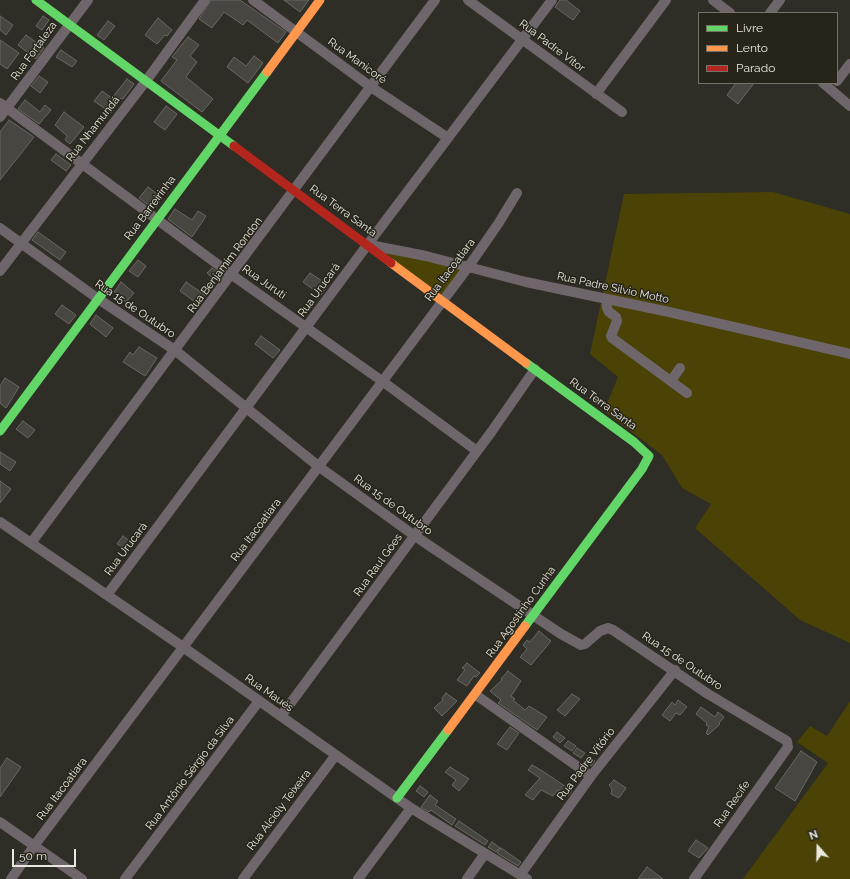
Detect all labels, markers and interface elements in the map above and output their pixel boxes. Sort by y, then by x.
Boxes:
legend [698,12,838,84]
street label: Rua Padre Vitor [517,17,587,75]
street label: Rua Fortaleza [8,19,60,83]
text: Livre [736,21,763,35]
street label: Rua Manicoré [325,35,389,87]
text: Lento [736,41,768,55]
text: Parado [736,61,775,75]
street label: Rua Nhamundá [63,94,123,164]
street label: Rua Barreirinha [121,173,179,243]
street label: Rua Terra Santa [307,182,379,240]
street label: Rua Benjamim Rondon [185,215,265,315]
street label: Rua Itacoatiara [422,236,478,304]
street label: Rua Urucará [295,261,343,319]
street label: Rua Juruti [239,262,289,302]
street label: Rua Padre Silvio Motto [556,270,670,306]
street label: Rua 15 de Outubro [92,277,178,341]
street label: Rua Terra Santa [567,375,639,433]
street label: Rua 15 de Outubro [351,472,435,538]
street label: Rua Itacoatiara [228,496,284,564]
street label: Rua Urucará [102,520,150,578]
street label: Rua Raul Góes [351,531,405,599]
street label: Rua Agostinho Cunha [483,564,559,660]
street label: Rua 15 de Outubro [639,629,725,693]
street label: Rua Maués [242,671,296,715]
street label: Rua Antônio Sérgio da Silva [143,713,237,833]
street label: Rua Padre Vitório [554,725,618,803]
street label: Rua Itacoatiara [34,755,90,823]
street label: Rua Alcioly Teixeira [244,767,314,853]
street label: Rua Recife [711,778,753,830]
north arrow [798,827,838,867]
text: N [808,828,820,843]
scale bar [14,841,78,867]
text: 50 m [19,849,47,863]

